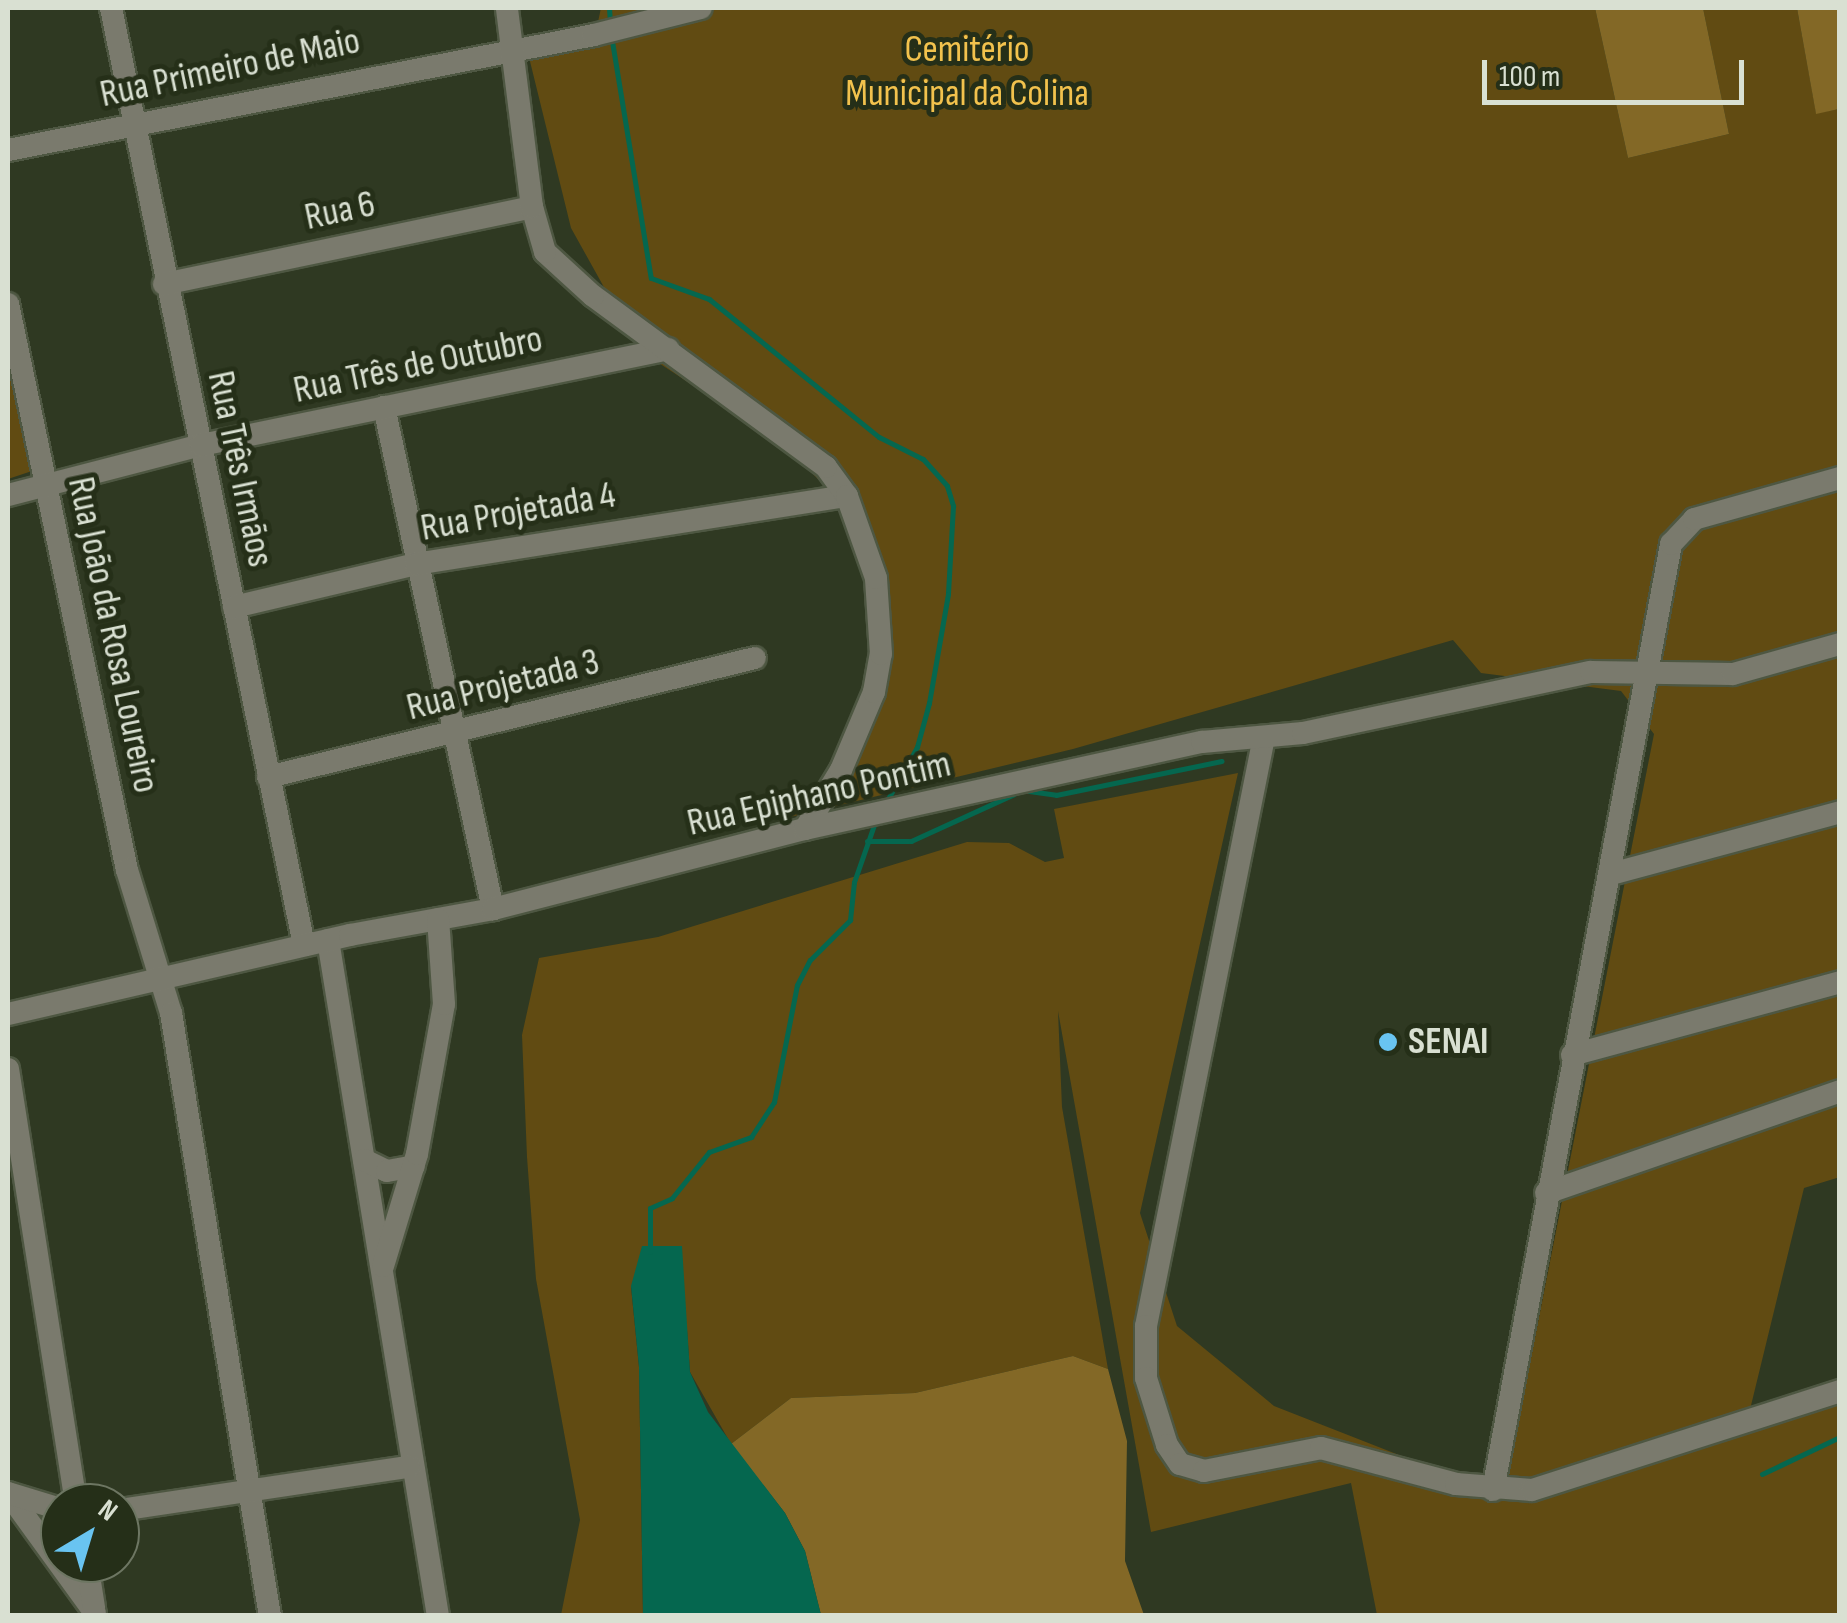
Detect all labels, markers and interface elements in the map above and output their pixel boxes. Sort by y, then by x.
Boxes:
street label: Rua Primeiro de Maio [96,18,364,118]
park label: Cemitério Municipal da Colina [845,27,1089,116]
scale bar [1487,40,1750,102]
text: 100 m [1499,59,1560,95]
street label: Rua 6 [301,181,379,241]
street label: Rua Três de Outubro [289,316,547,414]
street label: Rua Três Irmãos [197,367,283,571]
street label: Rua Projetada 4 [417,472,619,552]
street label: Rua João da Rosa Loureiro [57,473,169,797]
street label: Rua Projetada 3 [402,639,604,731]
street label: Rua Epiphano Pontim [683,742,955,846]
place label: SENAI [1408,1019,1488,1065]
marker: SENAI [1377,1031,1399,1053]
north arrow [40,1483,140,1583]
text: N [91,1493,124,1528]

